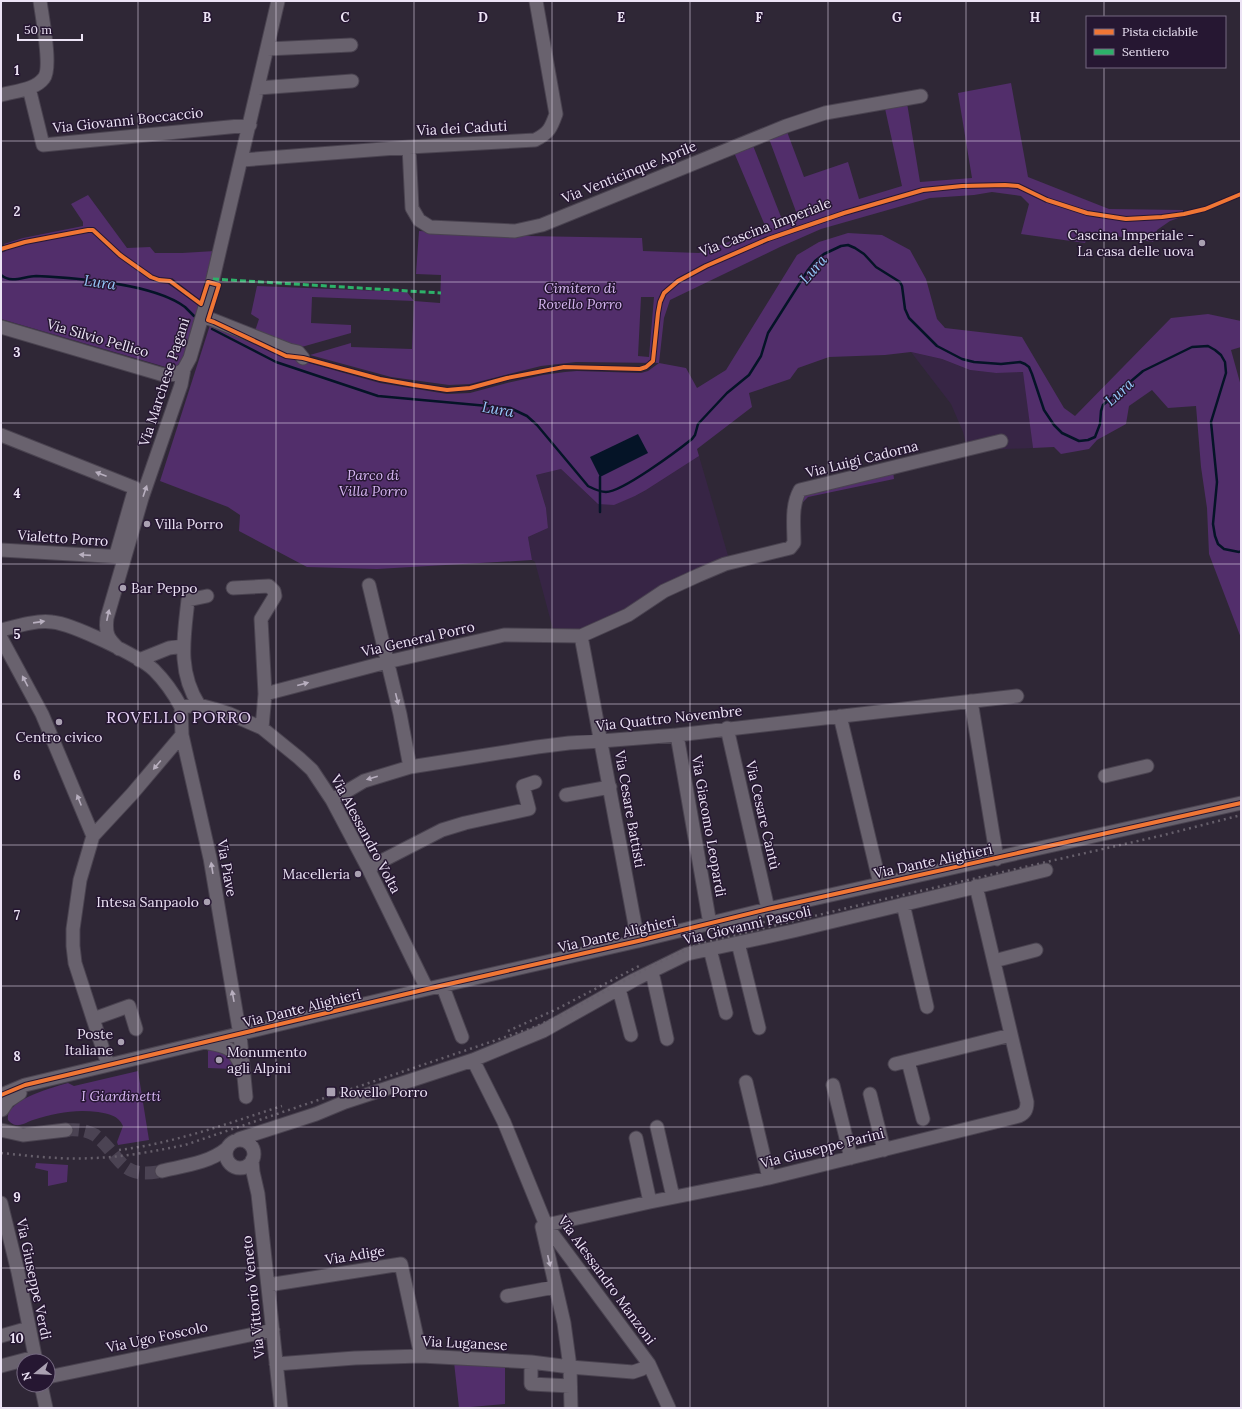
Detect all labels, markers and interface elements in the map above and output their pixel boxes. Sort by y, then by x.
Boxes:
text: B [203,9,212,26]
text: C [341,9,350,26]
text: D [478,9,488,26]
text: E [617,9,625,26]
text: F [755,9,763,26]
text: G [892,9,902,26]
text: H [1030,9,1040,26]
scale bar [18,16,82,42]
legend [1086,16,1226,68]
text: 50 m [24,22,52,37]
text: Pista ciclabile [1122,24,1198,39]
text: Sentiero [1122,44,1169,59]
text: 1 [14,62,20,79]
street label: Via Giovanni Boccaccio [51,103,204,137]
street label: Via dei Caduti [415,117,508,139]
street label: Via Venticinque Aprile [558,137,699,208]
street label: Via Cascina Imperiale [696,193,834,261]
text: 2 [14,203,21,220]
place label: Cascina Imperiale - La casa delle uova [1068,226,1194,260]
marker: Cascina Imperiale - La casa delle uova [1197,238,1207,248]
water label: Lura [795,250,831,287]
water label: Lura [83,270,118,294]
park label: Cimitero di Rovello Porro [538,279,622,313]
street label: Via Silvio Pellico [44,315,151,361]
street label: Via Marchese Pagani [134,315,193,449]
text: 3 [13,344,21,361]
water label: Lura [1101,374,1138,410]
water label: Lura [480,397,516,421]
street label: Via Luigi Cadorna [803,436,920,482]
park label: Parco di Villa Porro [339,466,407,500]
one-way arrow [94,471,106,477]
one-way arrow [142,484,148,496]
text: 4 [13,485,21,502]
place label: Villa Porro [154,515,223,533]
marker: Villa Porro [142,519,152,529]
street label: Vialetto Porro [16,526,109,550]
one-way arrow [79,551,91,558]
place label: Bar Peppo [131,579,198,597]
marker: Bar Peppo [118,583,128,593]
one-way arrow [106,609,112,622]
street label: Via General Porro [359,617,476,661]
one-way arrow [33,619,45,625]
text: 5 [13,626,21,643]
one-way arrow [21,676,28,687]
one-way arrow [297,681,309,687]
one-way arrow [394,694,400,706]
street label: Via Quattro Novembre [594,701,743,735]
district label: ROVELLO PORRO [106,707,252,727]
marker: Centro civico [54,717,64,727]
place label: Centro civico [16,728,102,746]
street label: Via Cesare Battisti [611,748,649,869]
street label: Via Giacomo Leopardi [688,753,730,898]
street label: Via Cesare Cantù [741,758,784,871]
one-way arrow [152,760,162,770]
text: 6 [13,767,21,784]
street label: Via Alessandro Volta [327,771,405,897]
one-way arrow [366,775,378,781]
one-way arrow [75,793,81,805]
street label: Via Piave [213,837,241,898]
street label: Via Dante Alighieri [871,840,994,883]
one-way arrow [209,862,215,874]
place label: Macelleria [283,865,350,883]
marker: Macelleria [353,869,363,879]
place label: Intesa Sanpaolo [96,893,199,911]
marker: Intesa Sanpaolo [202,897,212,907]
street label: Via Giovanni Pascoli [680,902,813,949]
text: 7 [14,907,20,924]
street label: Via Dante Alighieri [555,912,678,957]
street label: Via Dante Alighieri [240,985,363,1032]
one-way arrow [230,990,236,1002]
place label: Poste Italiane [65,1025,113,1059]
marker: Poste Italiane [116,1037,126,1047]
place label: Monumento agli Alpini [227,1043,307,1077]
text: 8 [13,1048,21,1065]
marker: Monumento agli Alpini [214,1055,224,1065]
place label: Rovello Porro [340,1083,428,1101]
marker: Rovello Porro [325,1086,337,1098]
park label: I Giardinetti [81,1087,161,1105]
street label: Via Giuseppe Parini [757,1124,886,1172]
text: 9 [13,1189,21,1206]
street label: Via Alessandro Manzoni [554,1211,660,1348]
street label: Via Giuseppe Verdi [12,1216,56,1341]
street label: Via Vittorio Veneto [238,1235,269,1360]
street label: Via Adige [323,1241,386,1269]
one-way arrow [547,1255,553,1267]
street label: Via Ugo Foscolo [104,1317,209,1357]
text: 10 [10,1330,24,1347]
street label: Via Luganese [421,1332,508,1354]
north arrow [16,1353,56,1393]
text: N [18,1369,34,1382]

